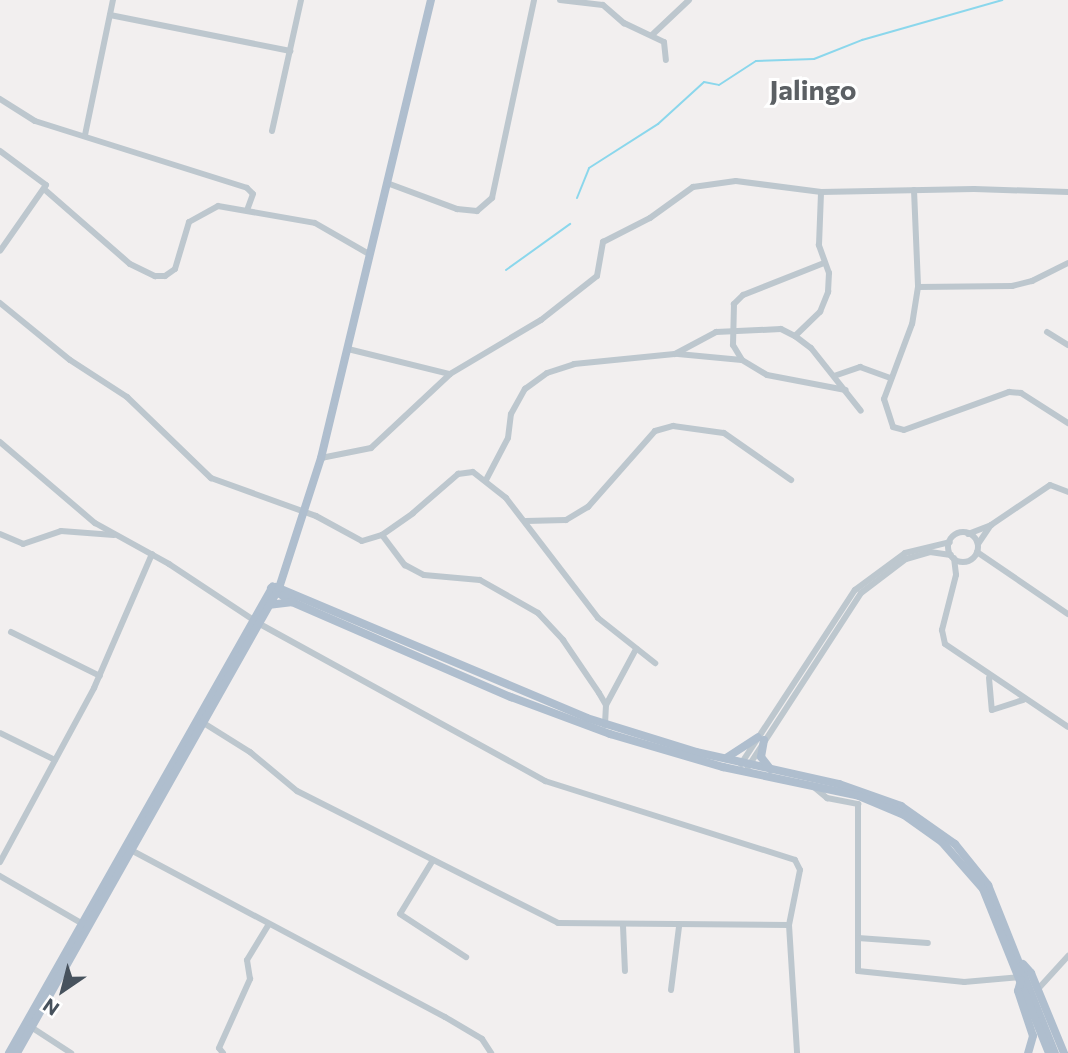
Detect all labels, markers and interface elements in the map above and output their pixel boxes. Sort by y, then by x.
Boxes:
district label: Jalingo [769,72,857,106]
north arrow [28,955,98,1025]
text: N [38,994,63,1021]

